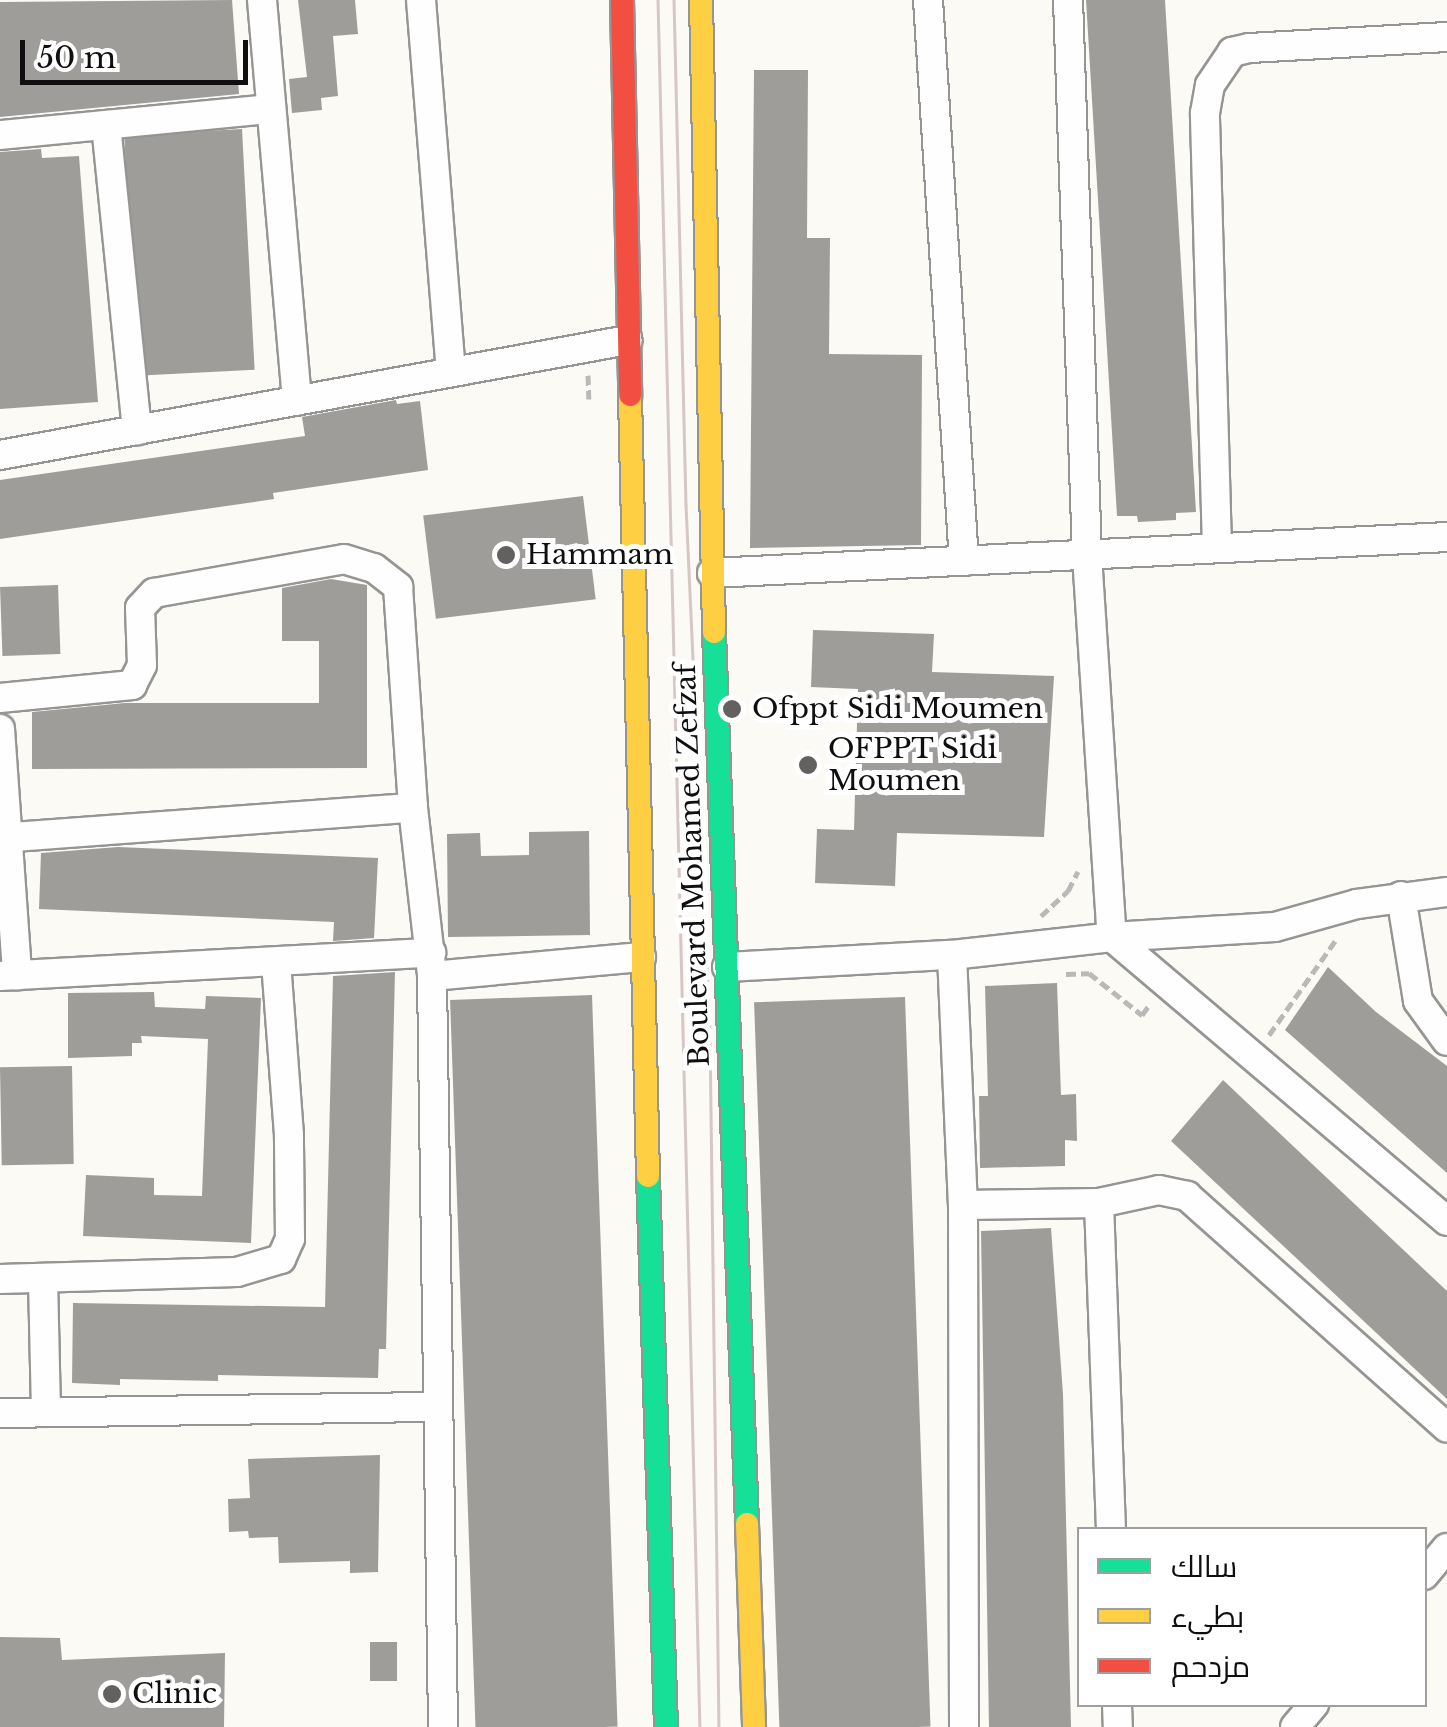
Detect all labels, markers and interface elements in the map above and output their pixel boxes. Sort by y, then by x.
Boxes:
scale bar [25,20,252,82]
text: 50 m [37,39,116,76]
place label: Hammam [526,538,673,572]
marker: Hammam [495,544,517,566]
street label: Boulevard Mohamed Zefzaf [669,663,717,1067]
place label: Ofppt Sidi Moumen [752,692,1043,726]
marker: Ofppt Sidi Moumen [721,698,743,720]
place label: OFPPT Sidi Moumen [828,732,998,798]
marker: OFPPT Sidi Moumen [797,754,819,776]
legend [1077,1527,1427,1707]
text: سالك [1171,1548,1237,1585]
text: بطيء [1171,1598,1244,1635]
text: مزدحم [1171,1648,1250,1685]
place label: Clinic [132,1677,217,1711]
marker: Clinic [101,1683,123,1705]

